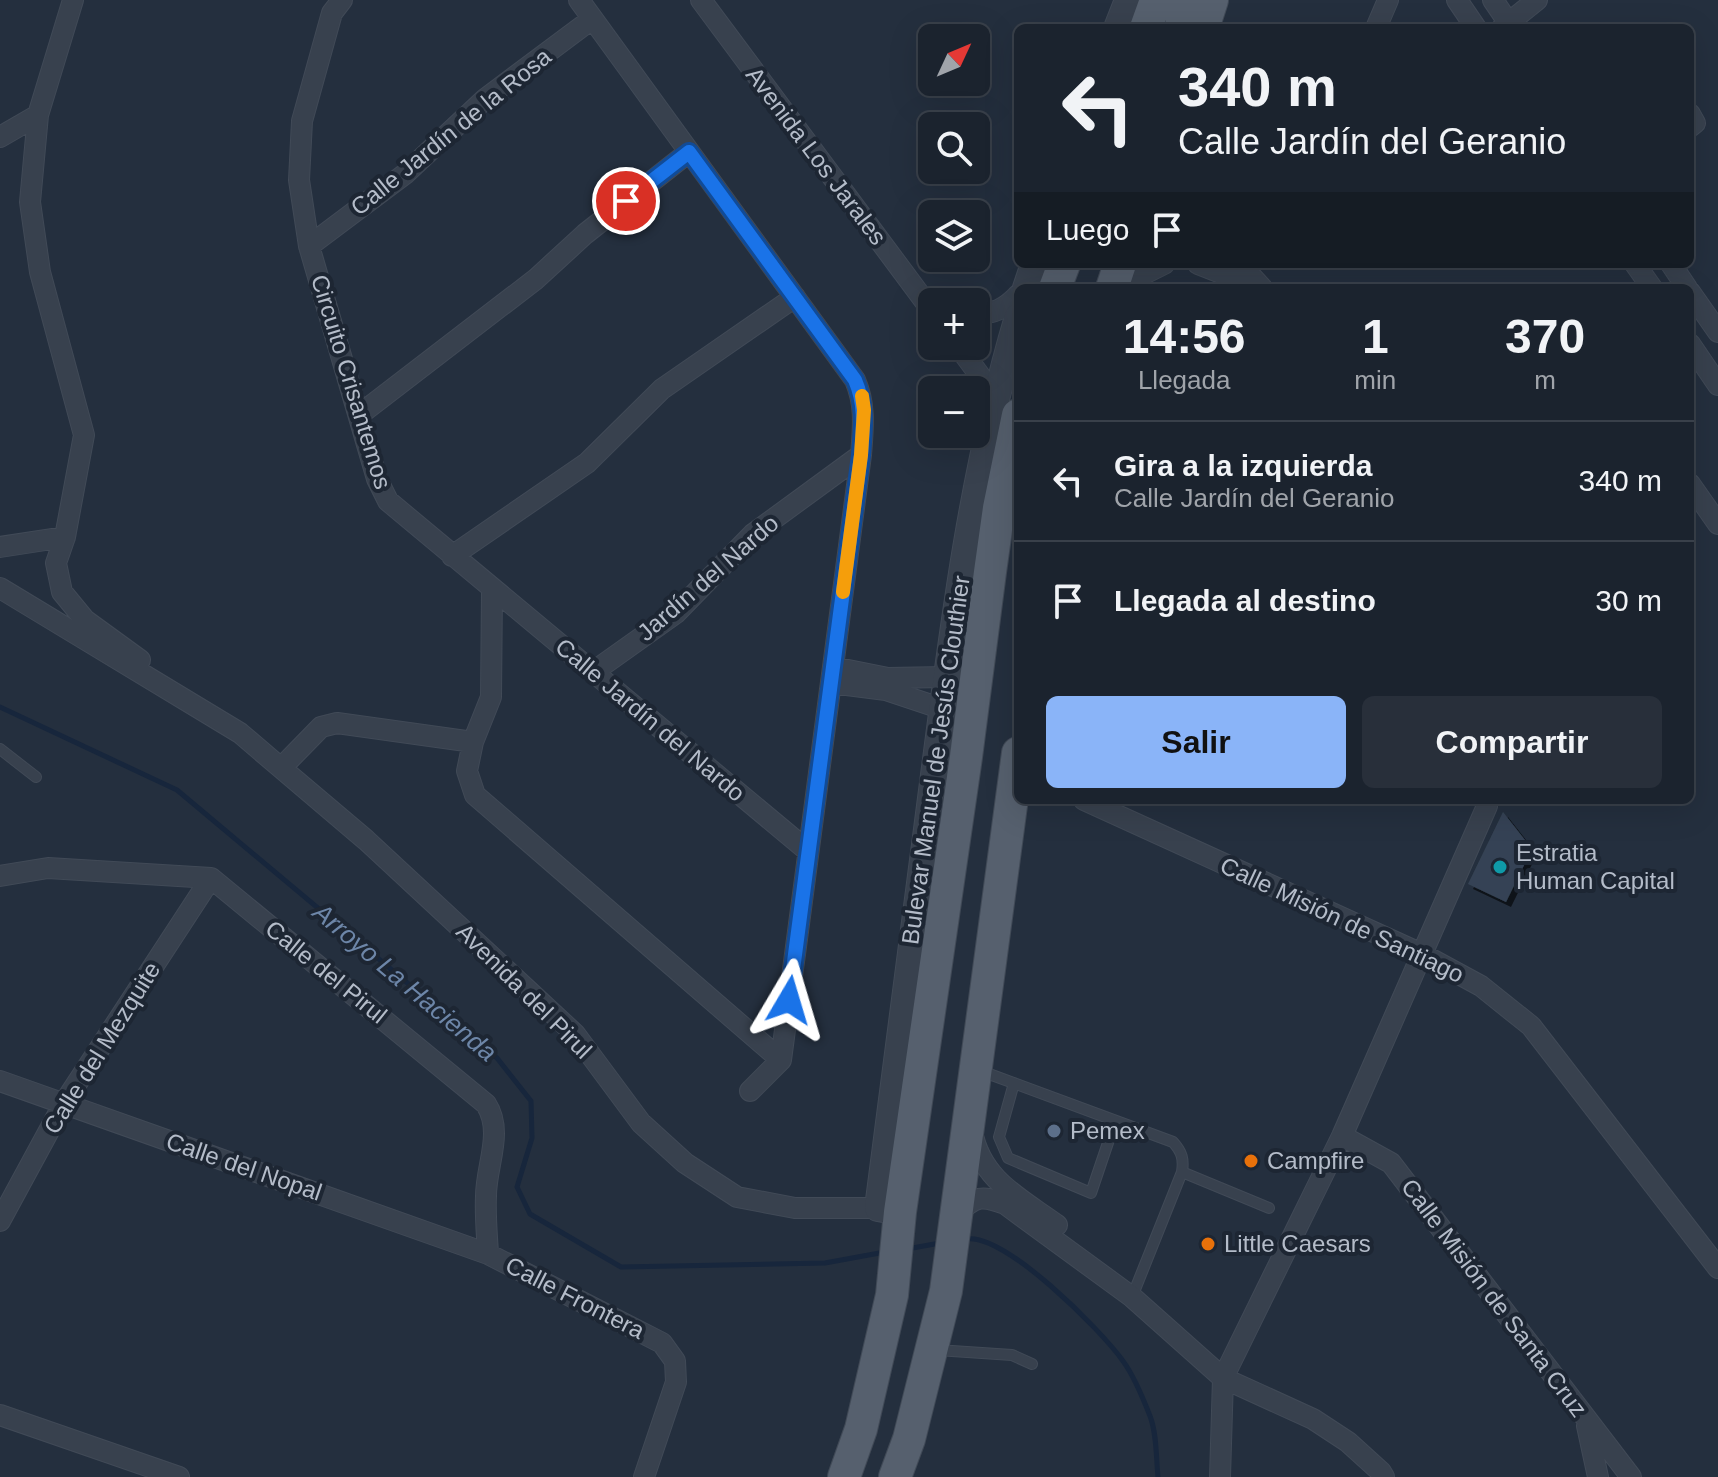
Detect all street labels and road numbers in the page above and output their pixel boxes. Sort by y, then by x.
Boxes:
street label: Calle Jardín de la Rosa [345,42,557,221]
street label: Avenida Los Jarales [741,61,892,250]
street label: Circuito Crisantemos [306,271,397,492]
street label: Jardín del Nardo [632,509,783,646]
street label: Bulevar Manuel de Jesús Clouthier [896,574,975,946]
street label: Calle Jardín del Nardo [550,633,750,807]
street label: Calle Misión de Santiago [1216,851,1468,988]
street label: Calle del Pirul [260,915,392,1029]
street label: Avenida del Pirul [451,918,597,1064]
street label: Calle del Mezquite [38,957,165,1139]
street label: Calle del Nopal [163,1127,326,1206]
street label: Calle Misión de Santa Cruz [1396,1173,1593,1422]
street label: Calle Frontera [501,1251,650,1344]

